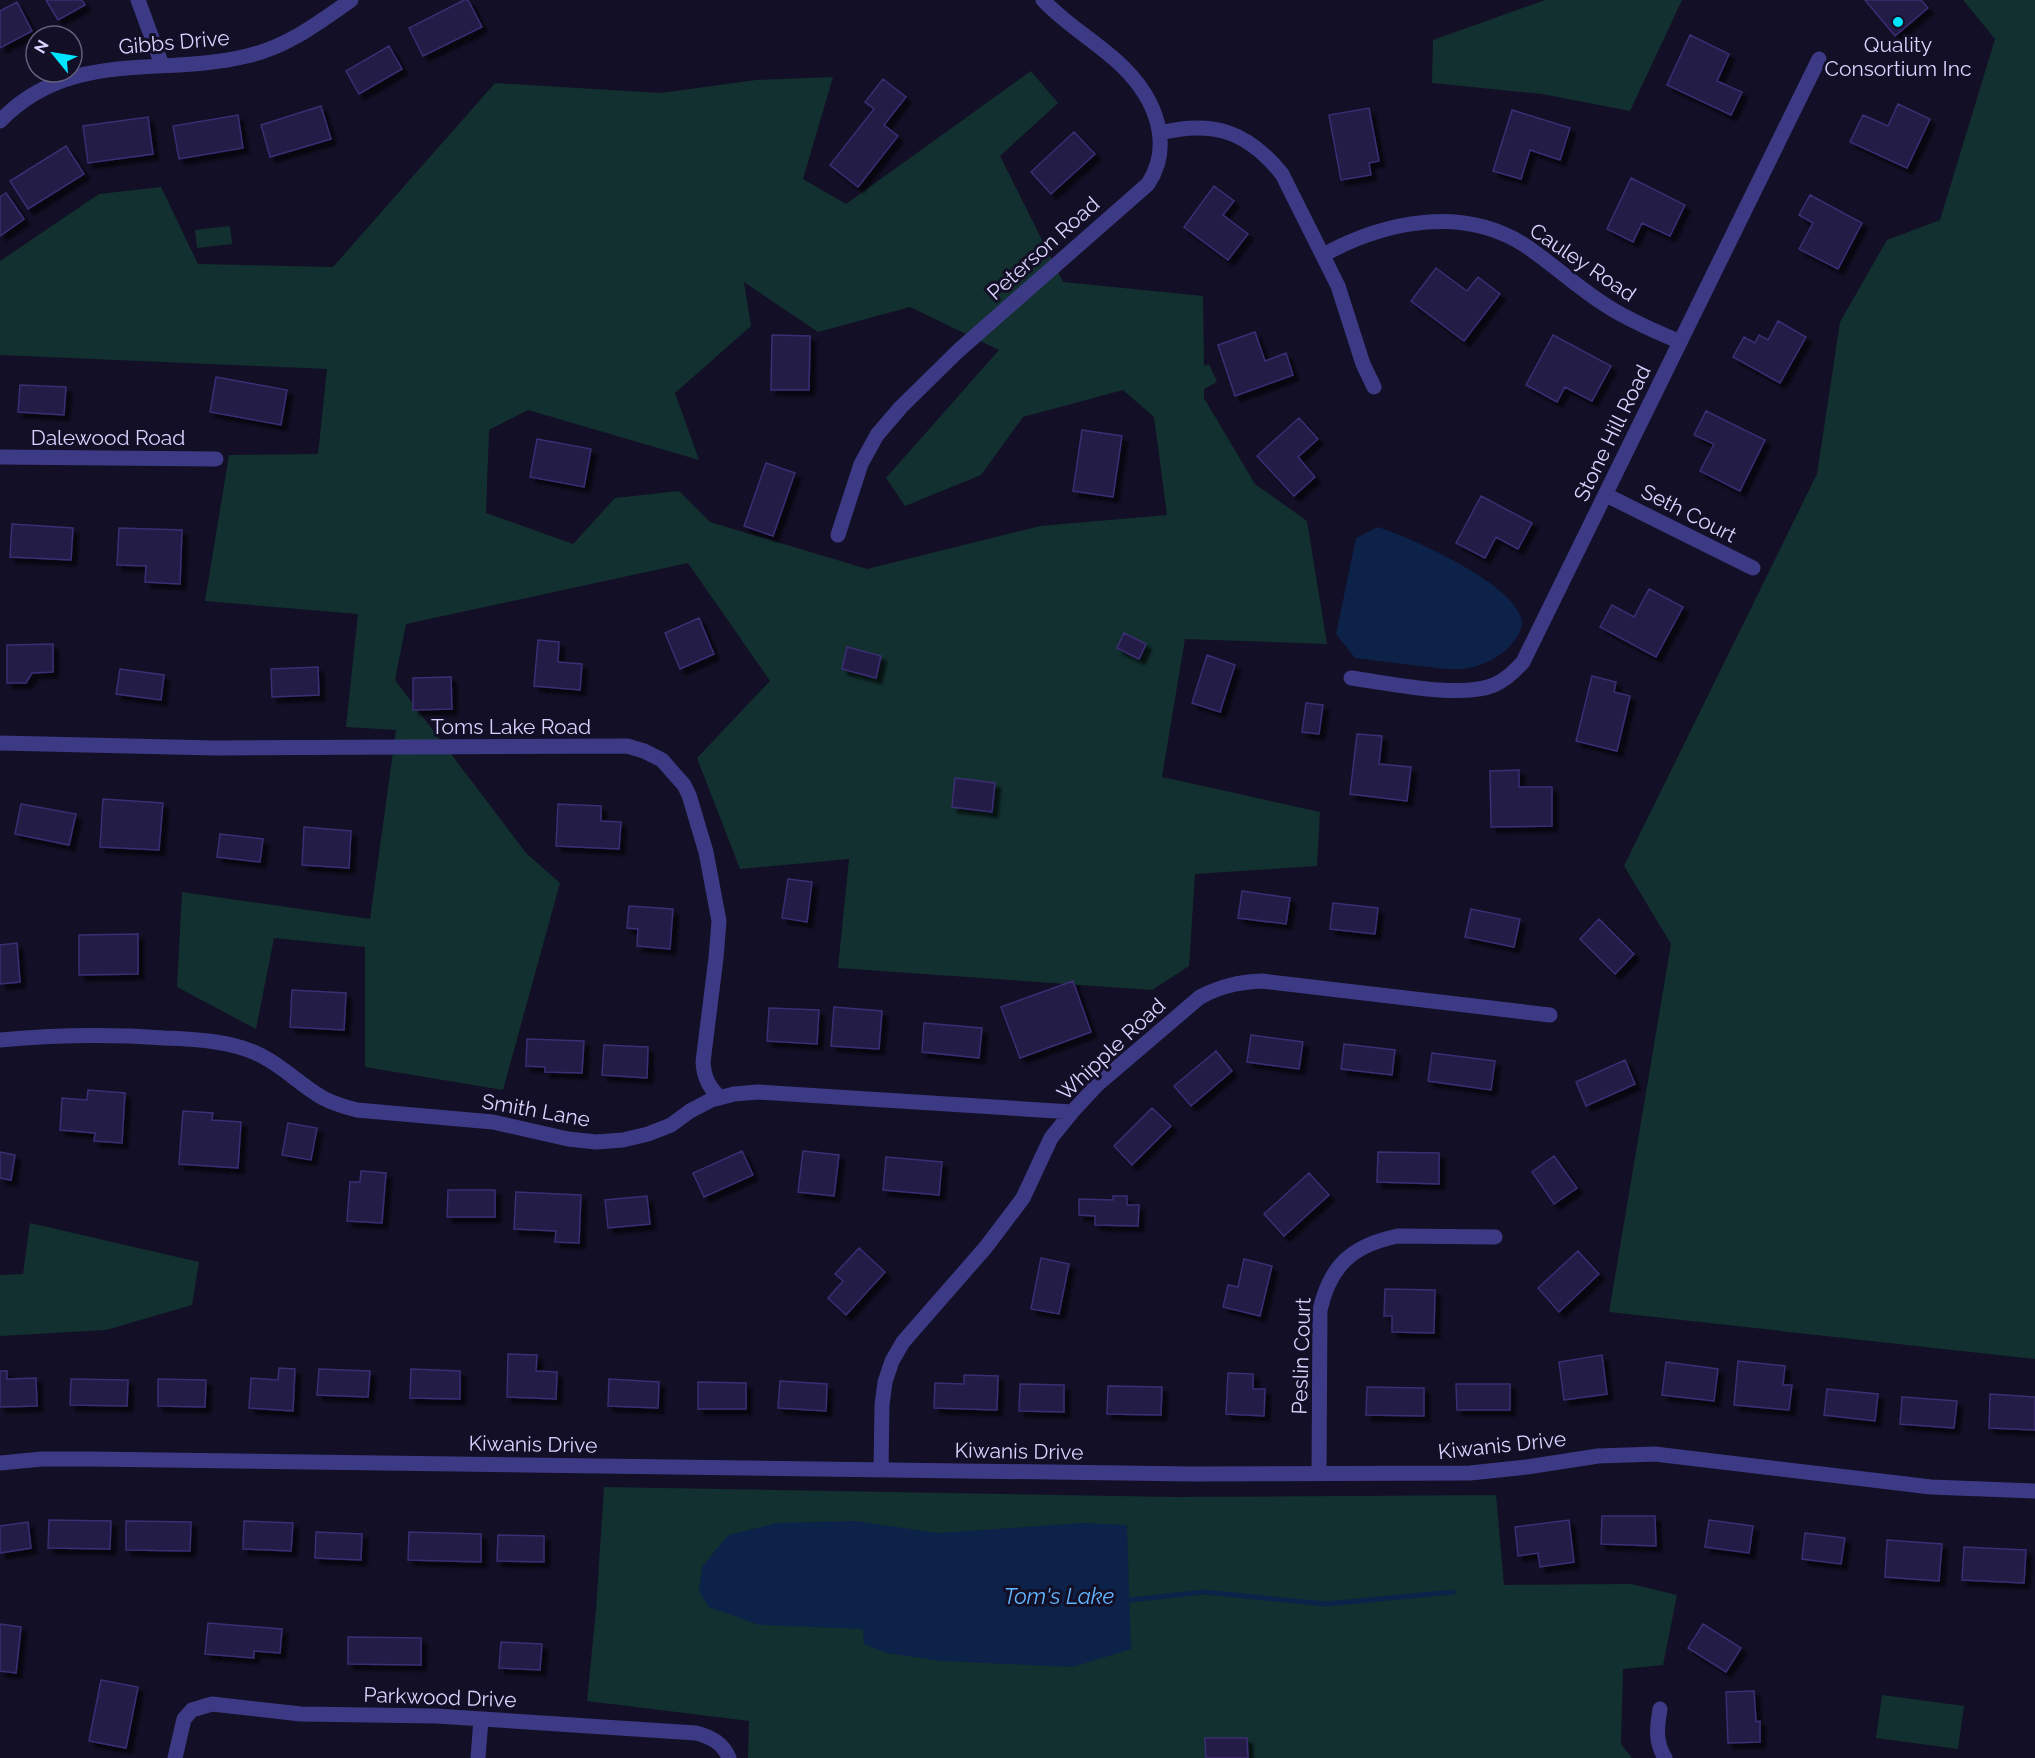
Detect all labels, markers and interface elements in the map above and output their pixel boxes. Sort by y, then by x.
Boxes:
marker: Quality Consortium Inc [1891,15,1905,29]
north arrow [24,24,84,84]
street label: Gibbs Drive [118,25,230,59]
place label: Quality Consortium Inc [1825,32,1971,81]
text: N [30,37,53,57]
street label: Peterson Road [982,191,1104,305]
street label: Cauley Road [1525,217,1641,307]
street label: Stone Hill Road [1568,361,1656,505]
street label: Dalewood Road [31,425,185,450]
street label: Seth Court [1637,478,1741,548]
street label: Toms Lake Road [431,714,591,739]
street label: Whipple Road [1052,993,1170,1105]
street label: Smith Lane [480,1088,592,1132]
street label: Peslin Court [1286,1297,1316,1415]
street label: Kiwanis Drive [1437,1426,1567,1464]
street label: Kiwanis Drive [468,1430,598,1458]
street label: Kiwanis Drive [954,1437,1084,1465]
water label: Tom's Lake [1004,1583,1115,1609]
street label: Parkwood Drive [363,1682,517,1712]

